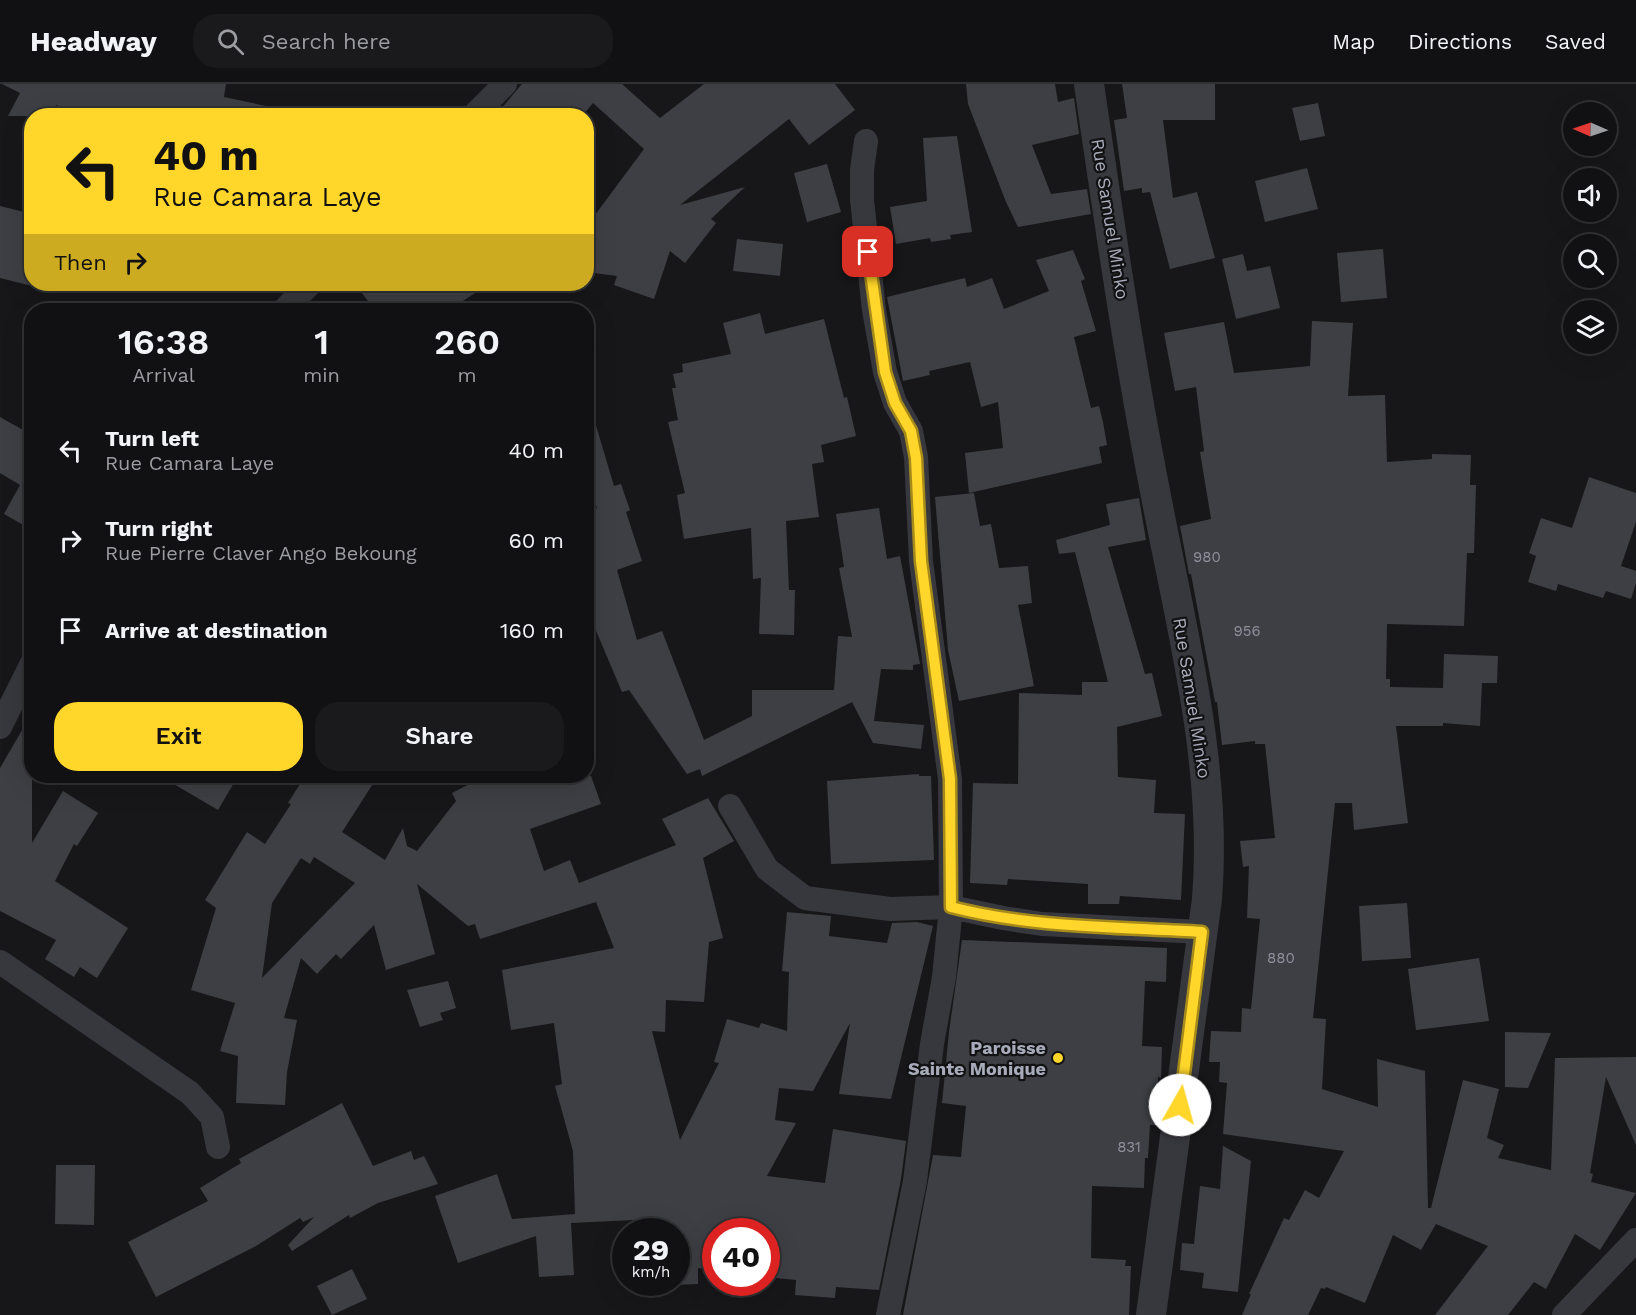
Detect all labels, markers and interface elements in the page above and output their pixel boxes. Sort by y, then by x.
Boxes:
search box [193,14,613,68]
text: Headway [30,25,157,58]
icon: search [214,25,247,58]
text: Search here [262,29,391,54]
text: Map [1332,29,1375,54]
text: Directions [1408,29,1512,54]
text: Saved [1545,29,1606,54]
north arrow [1563,102,1617,156]
map controls [1563,102,1617,354]
text: 40 m [153,131,259,180]
icon: left [54,132,132,210]
street label: Rue Samuel Minko [1087,137,1134,301]
button: sound [1563,168,1617,222]
text: Rue Camara Laye [153,181,382,213]
pin [842,226,893,277]
button: search [1563,234,1617,288]
icon: arrive [851,235,884,268]
icon: right [119,246,152,279]
text: Then [54,250,107,275]
button: layers [1563,300,1617,354]
text: 16:38 [118,321,209,363]
text: 1 [314,321,329,363]
text: 260 [434,321,500,363]
text: Arrival [132,363,195,387]
text: min [303,363,340,387]
text: m [457,363,477,387]
text: Turn left [105,426,199,451]
icon: left [54,434,87,467]
text: 40 m [508,438,564,463]
text: Rue Camara Laye [105,451,274,475]
text: Turn right [105,516,212,541]
icon: right [54,524,87,557]
text: 60 m [508,528,564,553]
text: Rue Pierre Claver Ango Bekoung [105,541,417,565]
house number: 980 [1193,548,1221,566]
icon: arrive [54,614,87,647]
street label: Rue Samuel Minko [1169,616,1216,780]
text: Arrive at destination [105,618,328,643]
text: 160 m [500,618,564,643]
house number: 956 [1233,622,1261,640]
button: Exit [54,702,303,771]
button: Share [315,702,564,771]
house number: 880 [1267,949,1295,967]
place label: Paroisse Sainte Monique [908,1037,1046,1079]
marker: Paroisse Sainte Monique [1051,1051,1065,1065]
position arrow [1148,1073,1212,1137]
house number: 831 [1117,1138,1141,1156]
speed limit sign: 40 [702,1218,780,1296]
text: 29 [633,1232,669,1267]
text: km/h [632,1263,670,1281]

